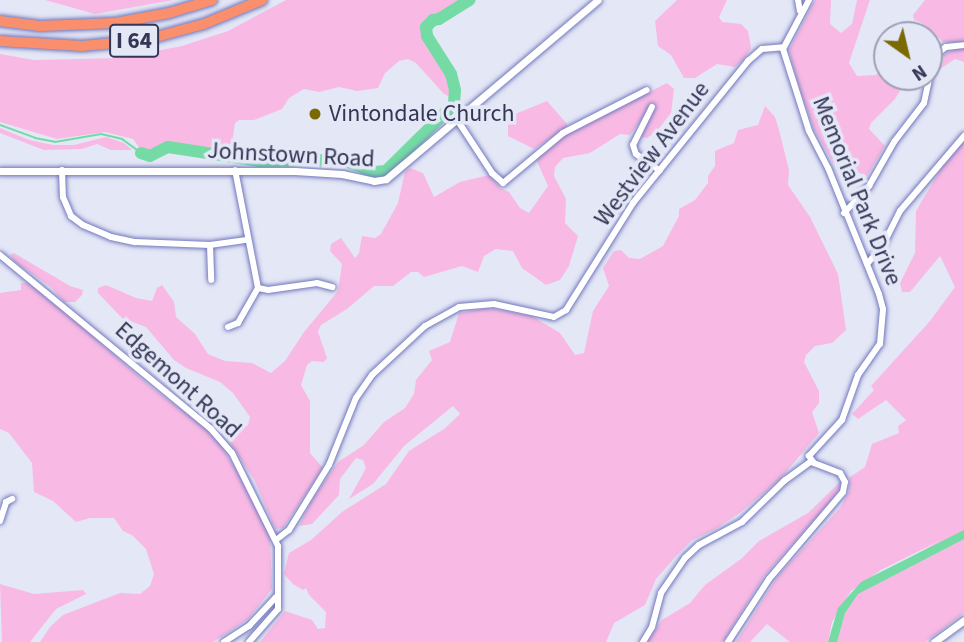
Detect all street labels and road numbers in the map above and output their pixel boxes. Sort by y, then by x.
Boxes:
road number: I 64 [108,22,160,60]
street label: Westview Avenue [588,76,716,232]
street label: Memorial Park Drive [806,92,908,290]
street label: Johnstown Road [207,136,375,174]
street label: Edgemont Road [109,316,247,444]

